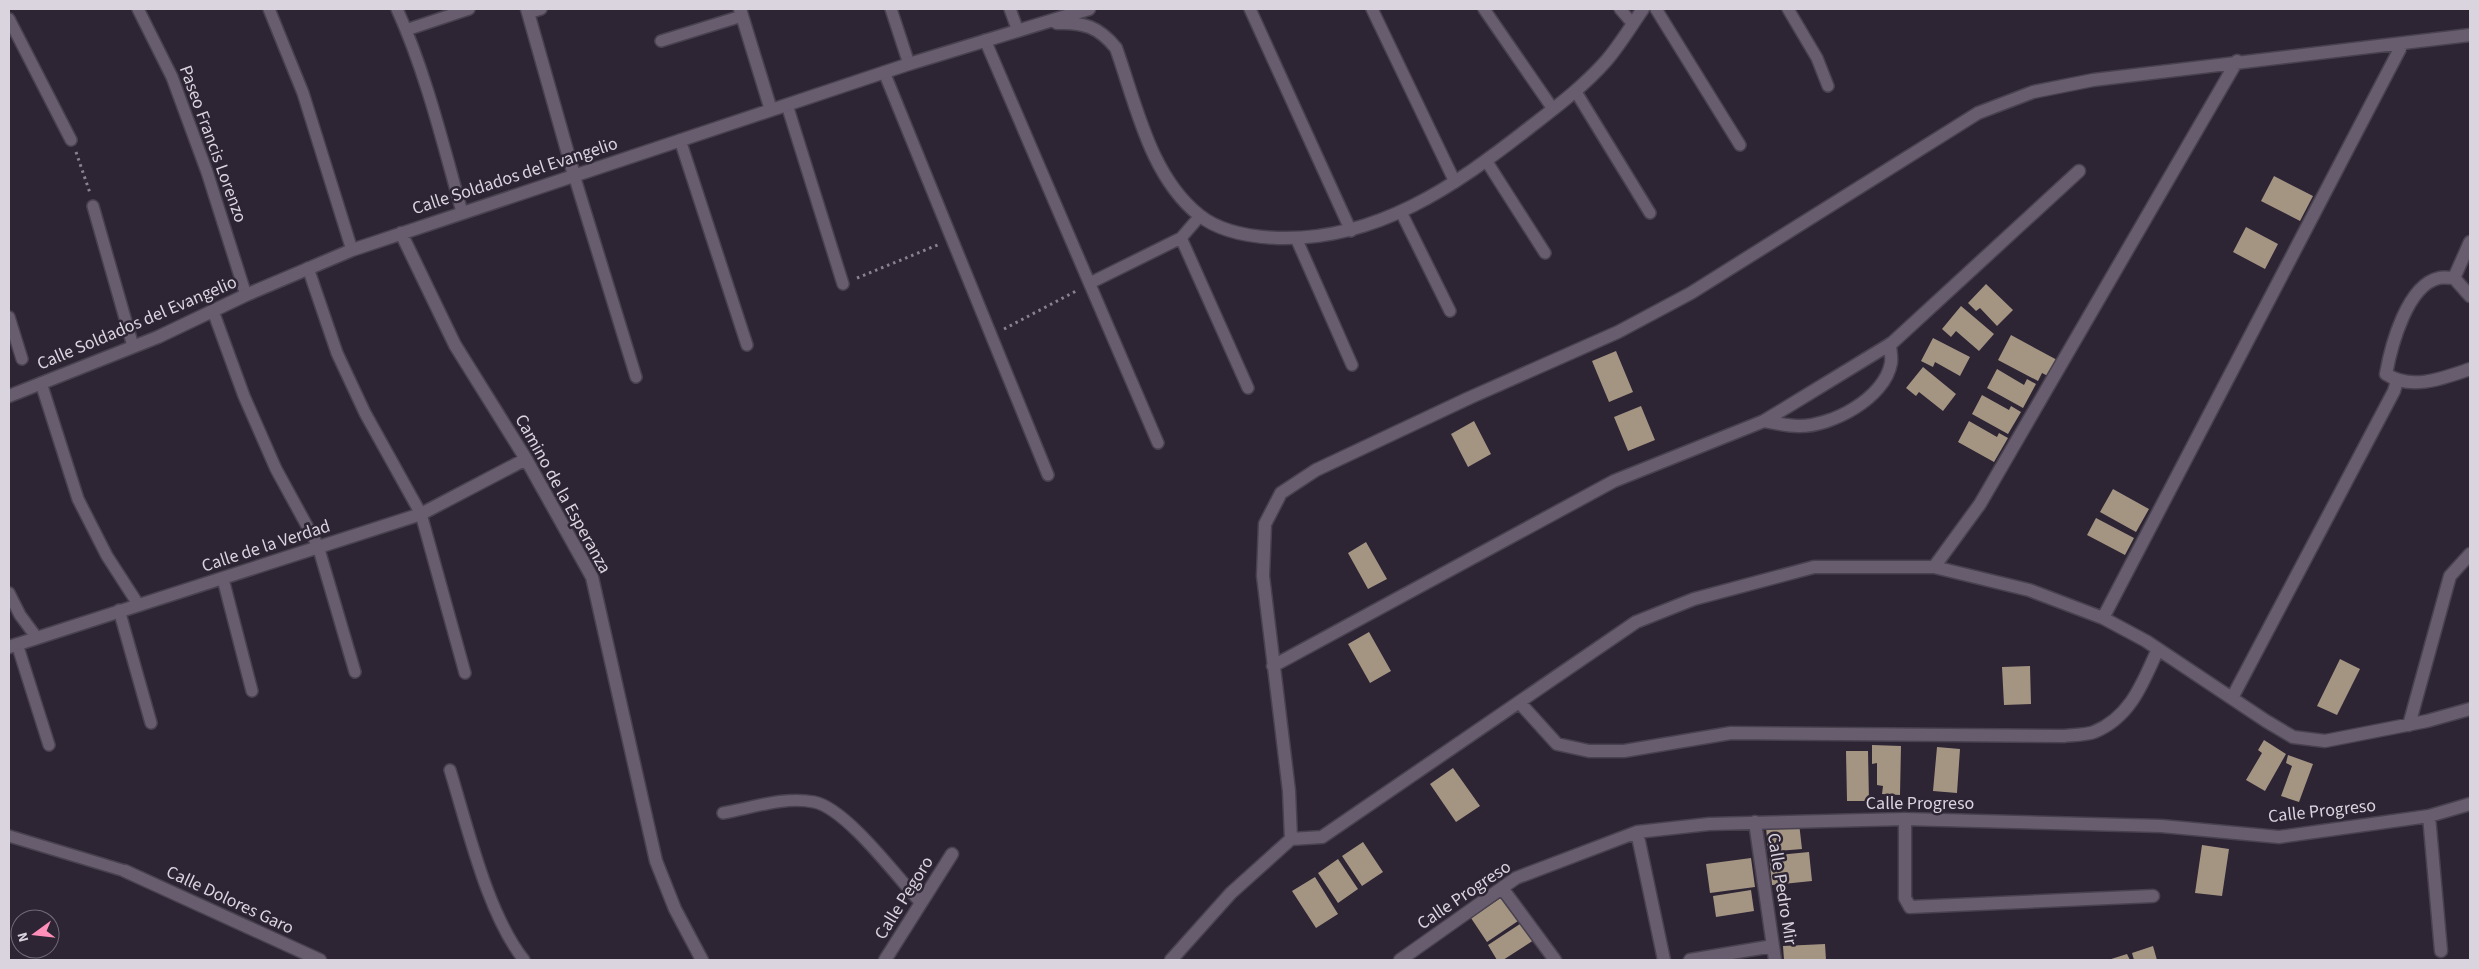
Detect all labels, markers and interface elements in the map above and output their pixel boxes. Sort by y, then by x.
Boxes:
street label: Paseo Francis Lorenzo [173,62,253,226]
street label: Calle Soldados del Evangelio [409,131,621,221]
street label: Calle Soldados del Evangelio [33,270,241,376]
street label: Camino de la Esperanza [509,410,617,578]
street label: Calle de la Verdad [198,513,334,579]
street label: Calle Progreso [1866,791,1974,816]
street label: Calle Progreso [2267,793,2377,829]
street label: Calle Pedro Mir [1761,831,1803,947]
street label: Calle Pegoro [868,852,940,944]
street label: Calle Progreso [1412,854,1516,936]
street label: Calle Dolores Garo [162,859,298,941]
north arrow [10,909,60,959]
text: N [13,930,34,944]

